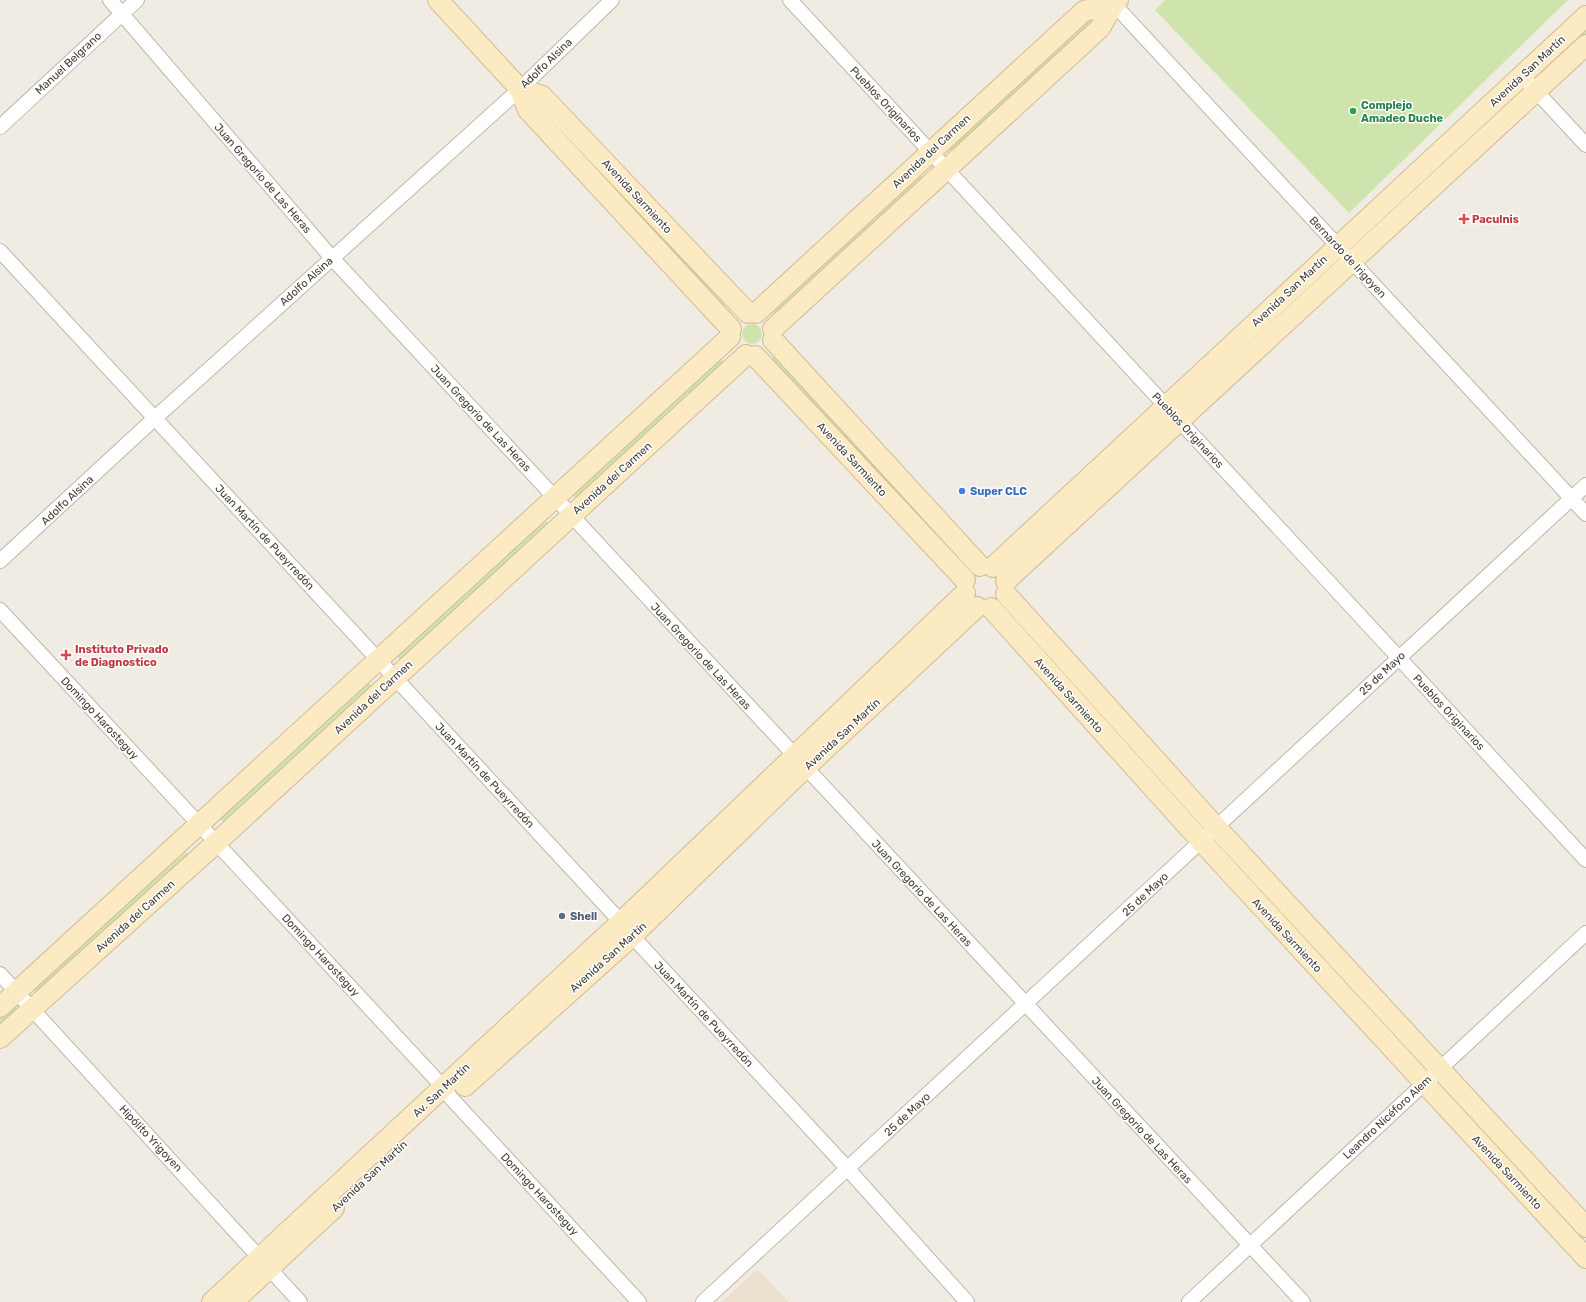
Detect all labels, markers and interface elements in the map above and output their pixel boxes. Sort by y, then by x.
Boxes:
street label: Manuel Belgrano [33,29,104,97]
street label: Avenida San Martín [1487,33,1568,110]
street label: Adolfo Alsina [518,35,575,91]
street label: Pueblos Originarios [847,64,924,145]
place label: Complejo Amadeo Duche [1361,99,1444,125]
marker: Complejo Amadeo Duche [1348,106,1358,116]
street label: Avenida del Carmen [890,112,973,191]
street label: Juan Gregorio de Las Heras [211,121,314,236]
street label: Avenida Sarmiento [599,157,674,236]
place label: Paculnis [1472,213,1519,226]
street label: Bernardo de Irigoyen [1307,214,1389,301]
marker: Paculnis [1459,214,1469,224]
street label: Avenida San Martín [1249,253,1330,330]
street label: Adolfo Alsina [277,254,335,309]
street label: Juan Gregorio de Las Heras [428,362,534,475]
street label: Pueblos Originarios [1149,390,1226,471]
street label: Avenida Sarmiento [814,420,889,499]
street label: Avenida del Carmen [570,439,655,517]
street label: Adolfo Alsina [38,473,96,528]
street label: Juan Martín de Pueyrredón [212,482,317,593]
place label: Super CLC [970,485,1027,498]
marker: Super CLC [957,486,967,496]
street label: Juan Gregorio de Las Heras [648,600,754,713]
place label: Instituto Privado de Diagnostico [75,643,169,669]
marker: Instituto Privado de Diagnostico [60,649,72,661]
street label: 25 de Mayo [1357,649,1408,698]
street label: Avenida Sarmiento [1031,655,1106,736]
street label: Avenida del Carmen [332,658,415,737]
street label: Pueblos Originarios [1410,672,1487,753]
street label: Domingo Harosteguy [58,674,141,762]
street label: Avenida San Martín [802,696,883,773]
street label: Juan Martín de Pueyrredón [432,720,537,831]
street label: Juan Gregorio de Las Heras [869,837,975,950]
street label: 25 de Mayo [1120,870,1171,919]
street label: Avenida del Carmen [93,877,178,955]
street label: Avenida Sarmiento [1249,896,1324,975]
place label: Shell [570,910,597,923]
street label: Domingo Harosteguy [279,911,362,999]
marker: Shell [557,911,567,921]
street label: Avenida San Martín [567,920,649,995]
street label: Juan Martín de Pueyrredón [651,959,756,1070]
street label: Av. San Martín [410,1061,472,1120]
street label: Leandro Nicéforo Alem [1340,1073,1434,1162]
street label: Juan Gregorio de Las Heras [1089,1074,1195,1187]
street label: 25 de Mayo [882,1090,933,1139]
street label: Hipólito Yrigoyen [116,1102,185,1174]
street label: Avenida Sarmiento [1469,1133,1544,1212]
street label: Avenida San Martín [329,1138,410,1215]
street label: Domingo Harosteguy [498,1150,581,1238]

